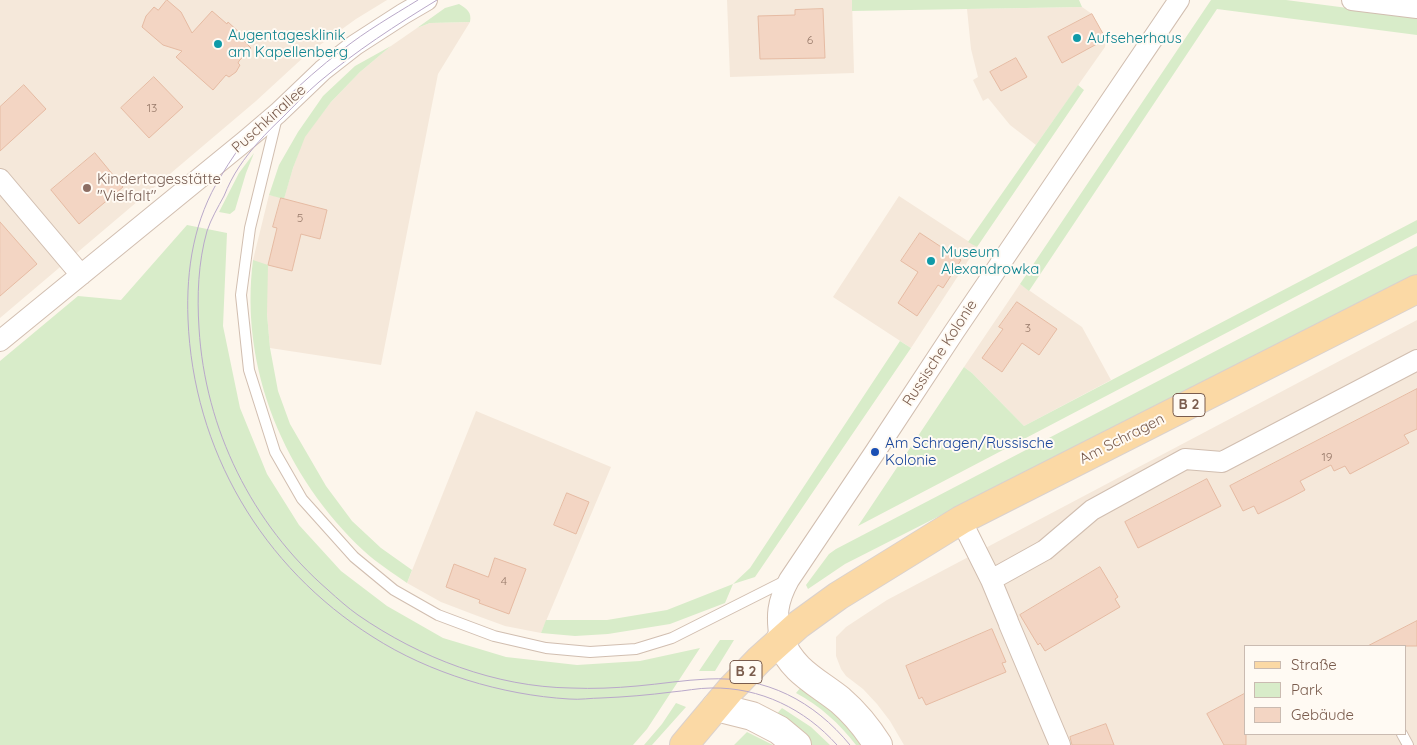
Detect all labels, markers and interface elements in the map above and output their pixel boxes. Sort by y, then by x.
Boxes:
place label: Augentagesklinik am Kapellenberg [228,26,348,61]
place label: Aufseherhaus [1087,29,1182,47]
marker: Aufseherhaus [1071,32,1083,44]
house number: 6 [807,33,813,47]
marker: Augentagesklinik am Kapellenberg [212,38,224,50]
street label: Puschkinallee [228,81,310,157]
house number: 13 [147,101,157,115]
place label: Kindertagesstätte "Vielfalt" [97,170,221,205]
marker: Kindertagesstätte "Vielfalt" [81,182,93,194]
house number: 5 [297,211,303,225]
place label: Museum Alexandrowka [941,243,1039,278]
marker: Museum Alexandrowka [925,255,937,267]
street label: Russische Kolonie [899,296,981,410]
house number: 3 [1025,321,1031,335]
road number: B 2 [1173,394,1205,416]
street label: Am Schragen [1076,410,1168,468]
place label: Am Schragen/Russische Kolonie [885,434,1053,469]
marker: Am Schragen/Russische Kolonie [869,446,881,458]
house number: 19 [1321,450,1333,464]
house number: 4 [501,574,507,588]
legend [1244,645,1407,735]
text: Straße [1291,655,1337,674]
road number: B 2 [730,660,762,684]
text: Park [1291,680,1323,699]
text: Gebäude [1291,705,1354,724]

